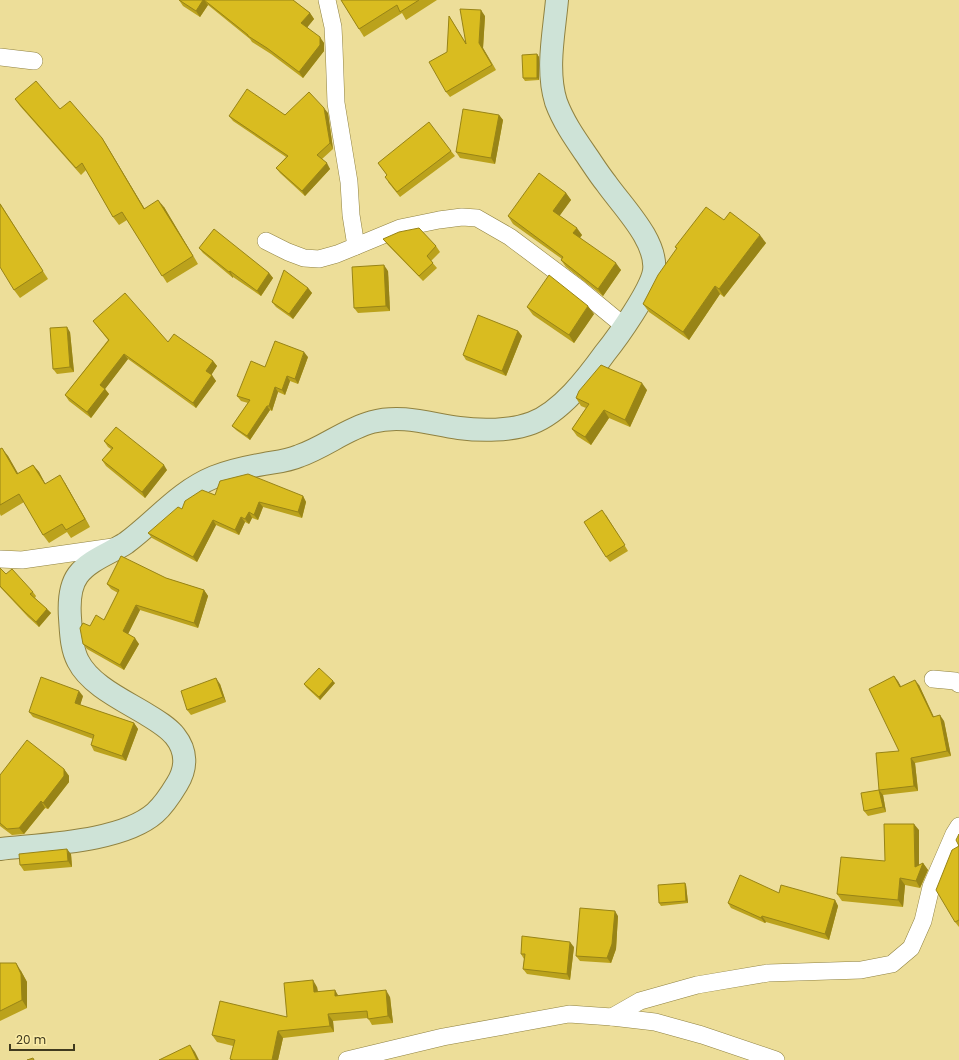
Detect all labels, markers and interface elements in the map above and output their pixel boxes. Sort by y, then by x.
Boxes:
scale bar [10,1026,74,1052]
text: 20 m [16,1031,46,1048]

